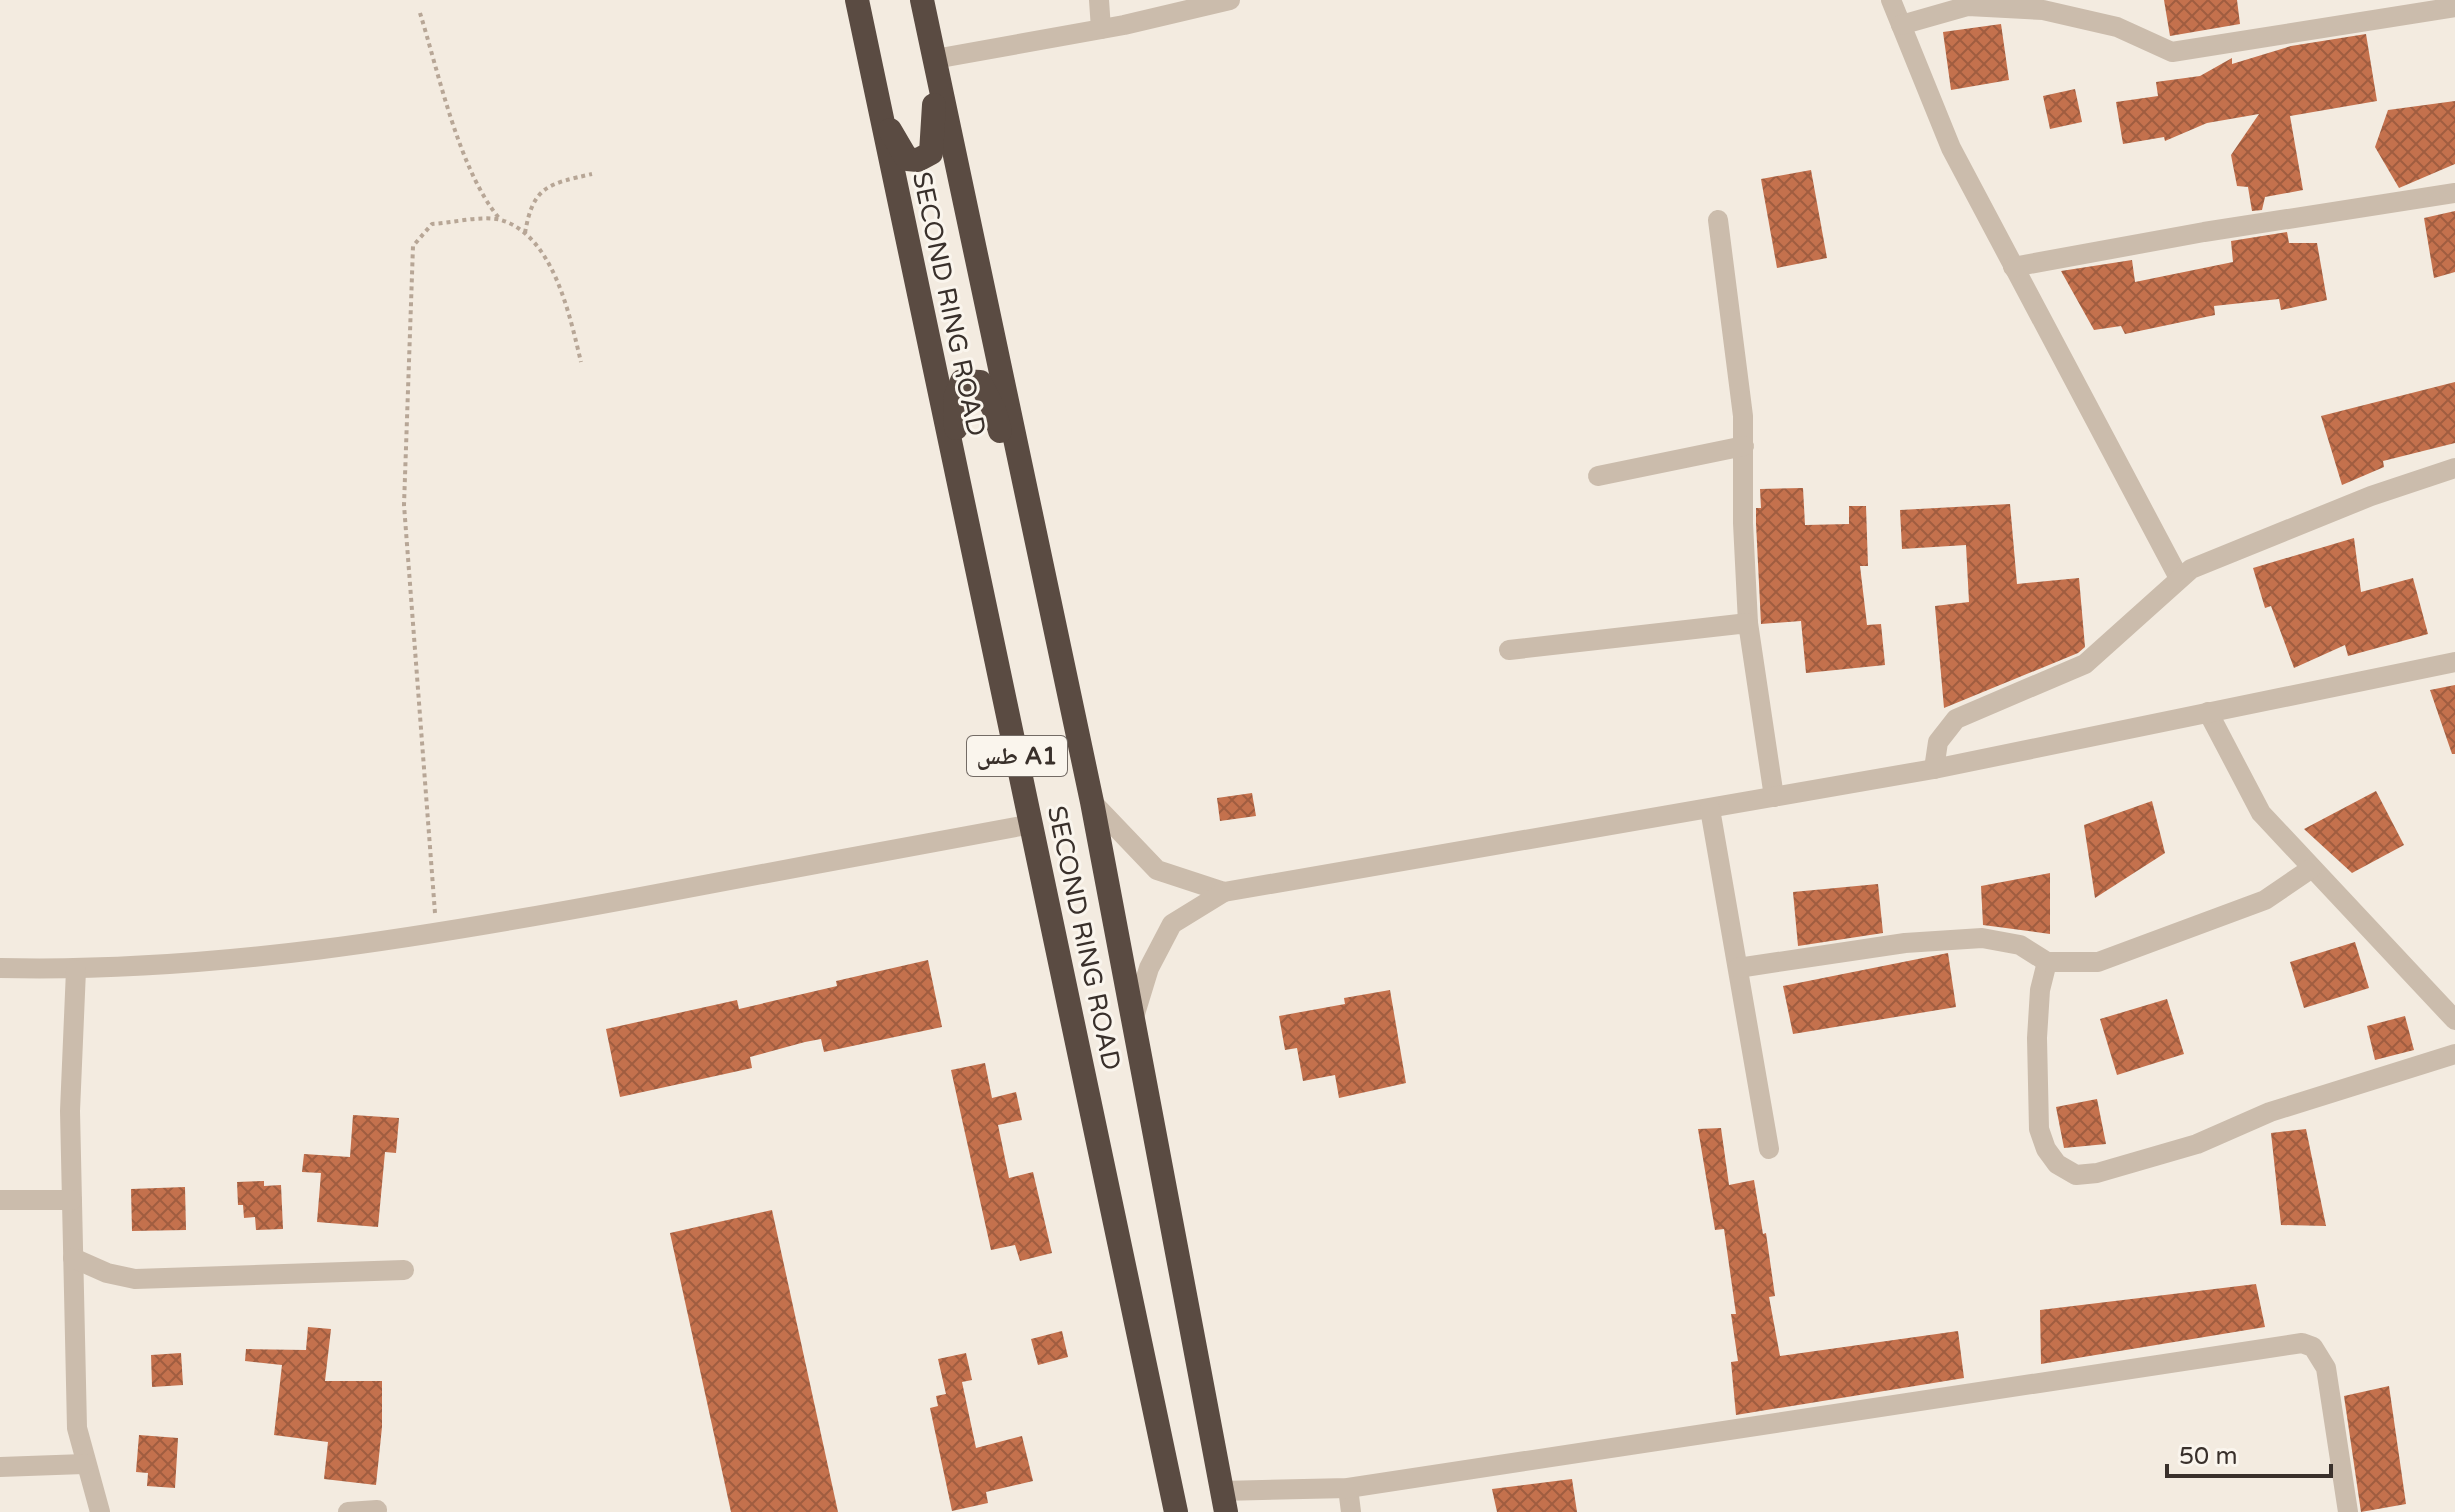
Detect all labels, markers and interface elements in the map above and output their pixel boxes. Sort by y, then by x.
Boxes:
street label: SECOND RING ROAD [906,169,992,439]
road number: طس A1 [967,736,1067,776]
street label: SECOND RING ROAD [1041,803,1127,1073]
scale bar [2167,1428,2331,1478]
text: 50 m [2179,1442,2237,1471]

